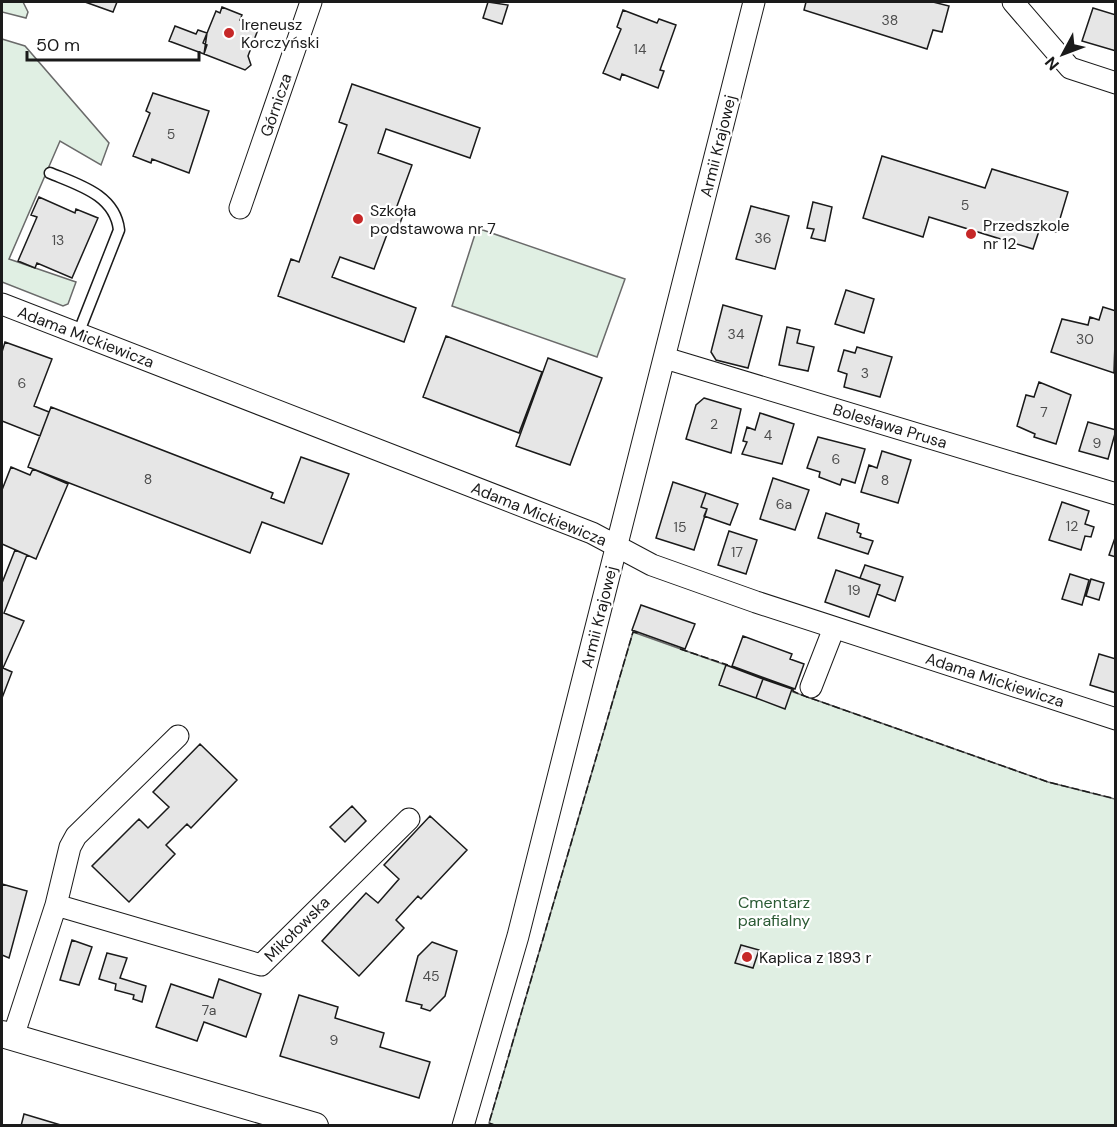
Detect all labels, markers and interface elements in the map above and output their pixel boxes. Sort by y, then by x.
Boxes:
house number: 38 [882,11,898,29]
place label: Ireneusz Korczyński [241,14,319,53]
scale bar [27,24,200,62]
north arrow [1033,24,1093,84]
marker: Ireneusz Korczyński [222,26,236,40]
text: 50 m [36,33,80,57]
house number: 14 [634,40,647,58]
text: N [1040,52,1064,75]
street label: Górnicza [255,70,297,140]
street label: Armii Krajowej [695,93,741,199]
house number: 5 [167,125,175,143]
house number: 5 [961,196,969,214]
place label: Szkoła podstawowa nr 7 [370,200,496,239]
marker: Szkoła podstawowa nr 7 [351,212,365,226]
place label: Przedszkole nr 12 [983,215,1070,254]
marker: Przedszkole nr 12 [964,227,978,241]
house number: 36 [754,229,772,247]
house number: 13 [52,231,64,249]
street label: Adama Mickiewicza [15,301,157,373]
house number: 34 [728,325,745,343]
house number: 30 [1076,330,1094,348]
house number: 3 [861,364,869,382]
house number: 6 [18,374,26,392]
street label: Bolesława Prusa [830,399,950,453]
house number: 7 [1040,403,1048,421]
house number: 2 [710,415,718,433]
house number: 4 [764,426,773,444]
house number: 9 [1093,434,1102,452]
house number: 6 [832,450,840,468]
house number: 8 [144,470,152,488]
house number: 8 [881,471,889,489]
street label: Adama Mickiewicza [468,477,610,551]
house number: 6a [776,495,792,513]
house number: 12 [1066,517,1078,535]
house number: 15 [674,518,686,536]
house number: 17 [731,543,743,561]
street label: Armii Krajowej [576,564,622,670]
house number: 19 [847,581,861,599]
street label: Adama Mickiewicza [923,648,1067,712]
street label: Mikołowska [260,892,334,966]
park label: Cmentarz parafialny [738,892,810,931]
place label: Kaplica z 1893 r [759,947,872,968]
marker: Kaplica z 1893 r [740,950,754,964]
house number: 45 [422,967,440,985]
house number: 7a [202,1001,216,1019]
house number: 9 [330,1031,339,1049]

